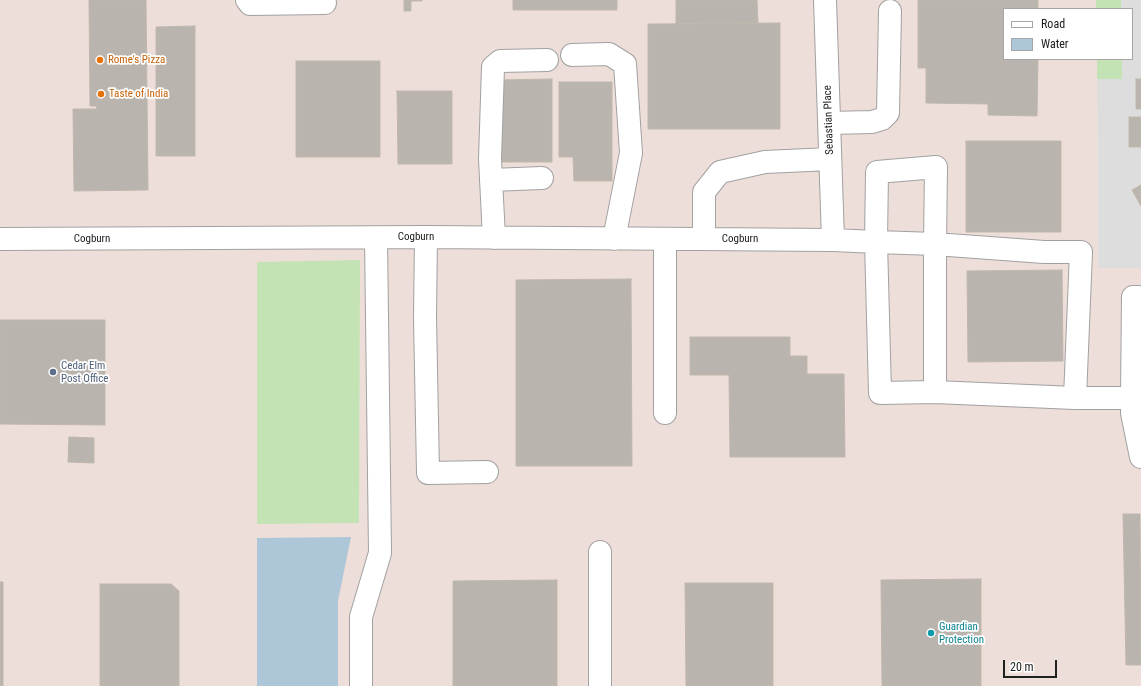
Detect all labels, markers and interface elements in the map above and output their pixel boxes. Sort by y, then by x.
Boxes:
legend [1003,8,1133,60]
text: Road [1041,17,1065,31]
text: Water [1041,37,1069,51]
place label: Rome's Pizza [108,53,165,67]
marker: Rome's Pizza [95,55,105,65]
street label: Sebastian Place [821,85,837,155]
place label: Taste of India [109,87,168,101]
marker: Taste of India [96,89,106,99]
street label: Cogburn [398,230,434,244]
street label: Cogburn [74,232,110,246]
street label: Cogburn [722,232,758,246]
place label: Cedar Elm Post Office [61,359,108,385]
marker: Cedar Elm Post Office [48,367,58,377]
place label: Guardian Protection [939,620,984,646]
marker: Guardian Protection [926,628,936,638]
scale bar [1005,652,1059,678]
text: 20 m [1010,660,1034,674]

